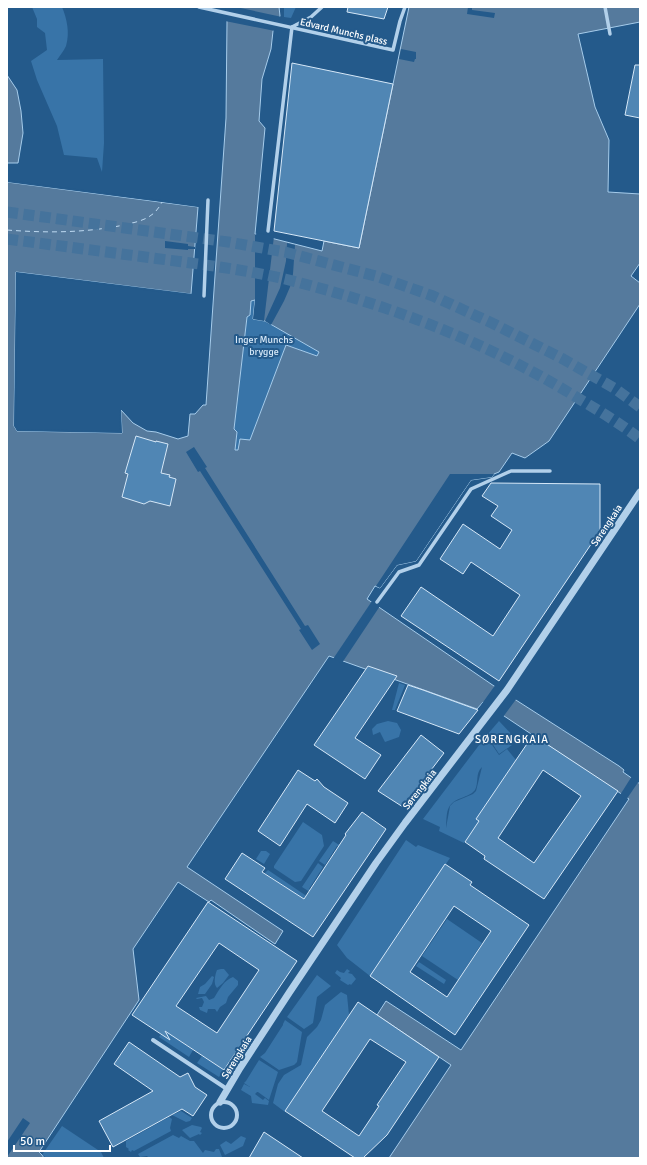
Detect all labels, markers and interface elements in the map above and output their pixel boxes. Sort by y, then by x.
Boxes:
street label: Edvard Munchs plass [299,16,389,48]
park label: Inger Munchs brygge [235,334,294,358]
street label: Sørengkaia [588,502,625,549]
district label: SØRENGKAIA [475,733,549,746]
street label: Sørengkaia [400,767,439,812]
street label: Sørengkaia [219,1034,255,1081]
scale bar [14,1127,110,1153]
text: 50 m [20,1134,45,1149]

